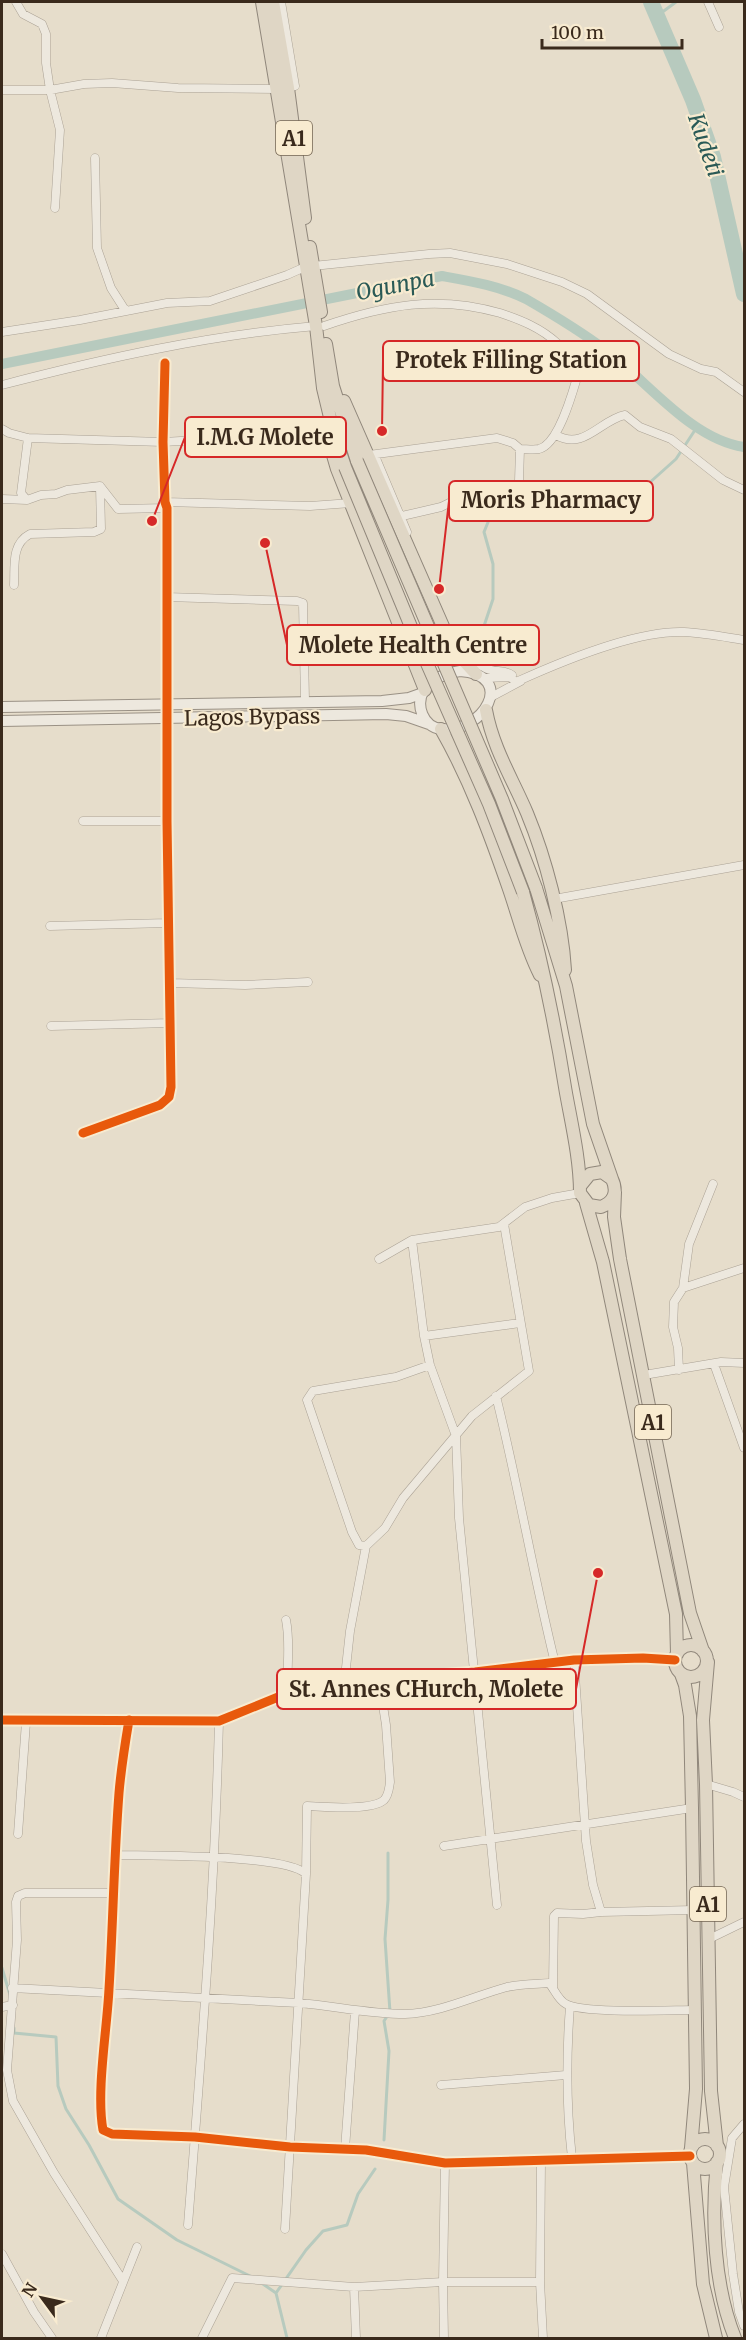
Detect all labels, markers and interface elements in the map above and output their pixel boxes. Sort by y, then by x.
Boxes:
scale bar [542,12,682,50]
text: 100 m [551,21,604,44]
water label: Kudeti [682,109,730,180]
road number: A1 [276,121,312,155]
water label: Ogunpa [353,264,437,306]
callout: Protek Filling Station [383,341,639,381]
text: Protek Filling Station [395,346,627,374]
callout: I.M.G Molete [185,417,346,457]
text: I.M.G Molete [196,423,334,451]
callout: Moris Pharmacy [449,481,653,521]
text: Moris Pharmacy [461,486,642,514]
callout: Molete Health Centre [287,625,539,665]
text: Molete Health Centre [299,631,527,659]
street label: Lagos Bypass [184,702,320,732]
road number: A1 [635,1405,671,1439]
callout: St. Annes CHurch, Molete [277,1669,576,1709]
text: St. Annes CHurch, Molete [289,1675,563,1704]
road number: A1 [690,1887,726,1921]
north arrow [12,2268,72,2328]
text: N [18,2279,41,2301]

